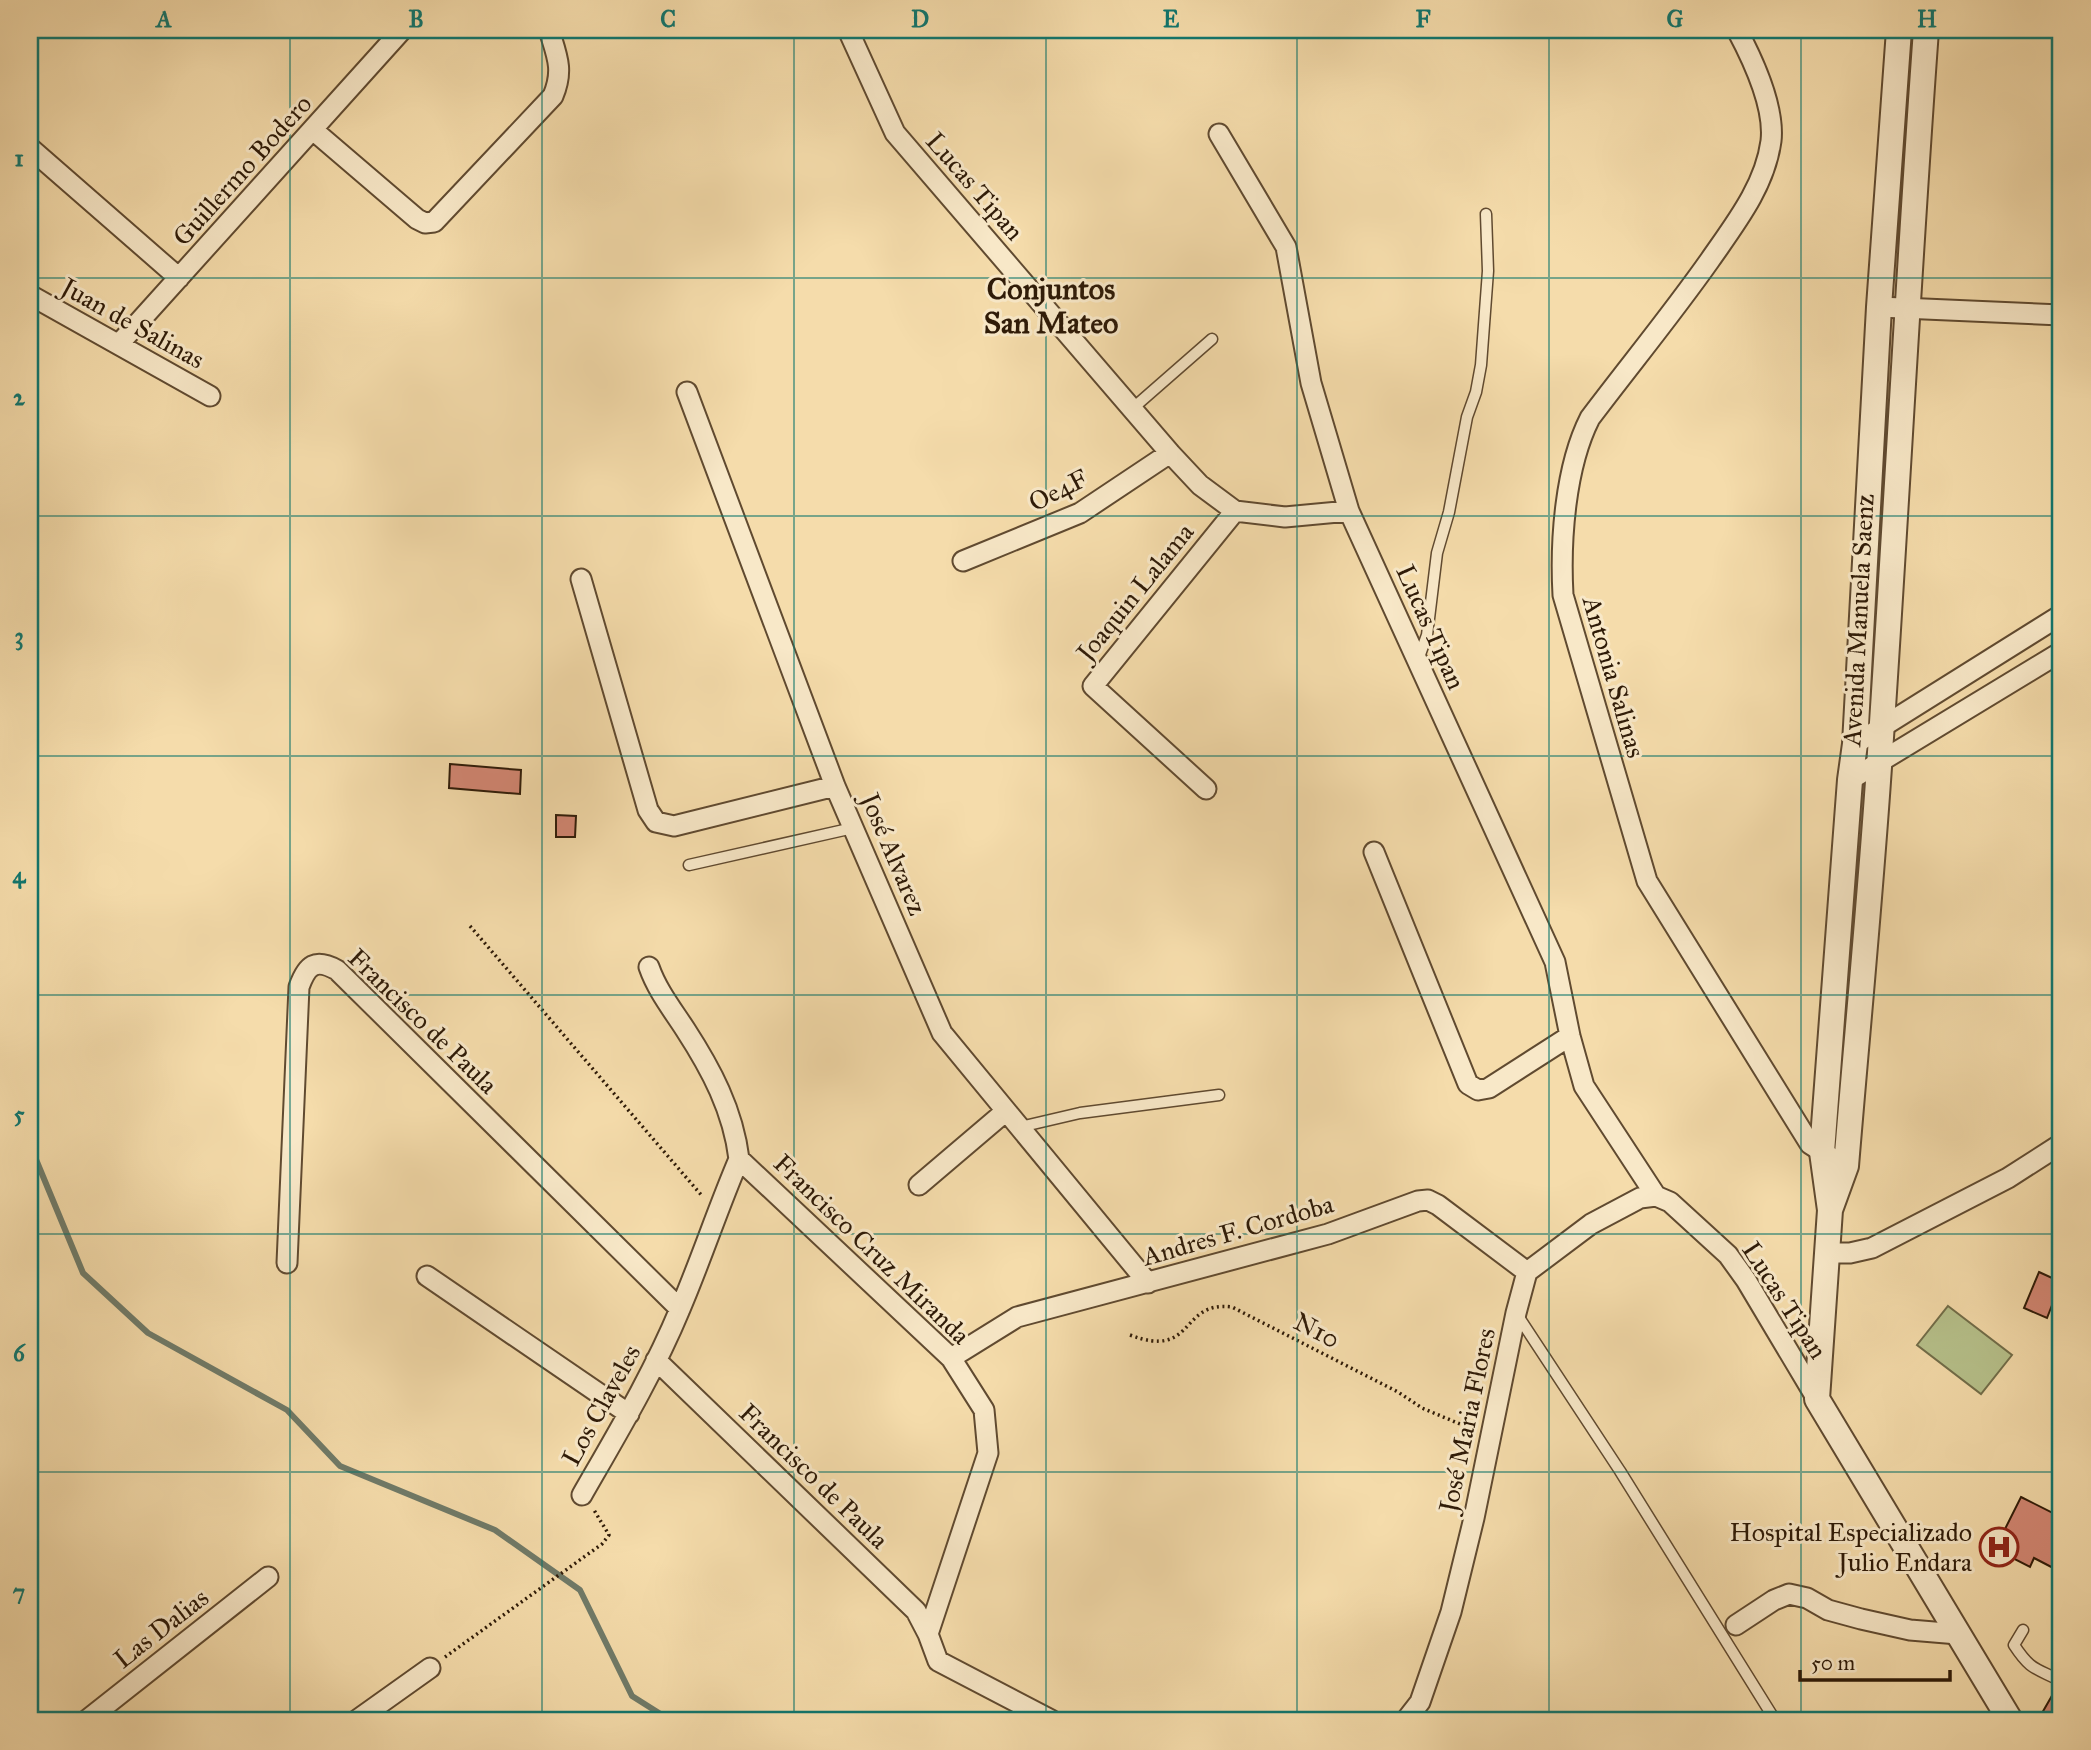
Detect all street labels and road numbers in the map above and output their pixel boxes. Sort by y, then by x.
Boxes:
street label: Guillermo Bodero [166,88,318,252]
street label: Lucas Tipan [919,125,1031,247]
street label: Juan de Salinas [53,269,210,375]
street label: Oe4F [1023,462,1093,518]
street label: Avenida Manuela Saenz [1835,493,1881,748]
street label: Joaquin Lalama [1068,516,1200,670]
street label: Lucas Tipan [1389,560,1473,694]
street label: Antonia Salinas [1575,592,1652,761]
street label: José Alvarez [853,785,934,920]
street label: Francisco de Paula [342,942,504,1100]
street label: Francisco Cruz Miranda [767,1147,977,1351]
street label: Andres F. Cordoba [1138,1187,1337,1273]
street label: Lucas Tipan [1735,1235,1835,1365]
street label: N10 [1289,1305,1345,1355]
street label: José Maria Flores [1431,1325,1502,1518]
street label: Los Claveles [555,1339,647,1471]
street label: Francisco de Paula [733,1397,895,1555]
street label: Las Dalias [107,1581,215,1675]

